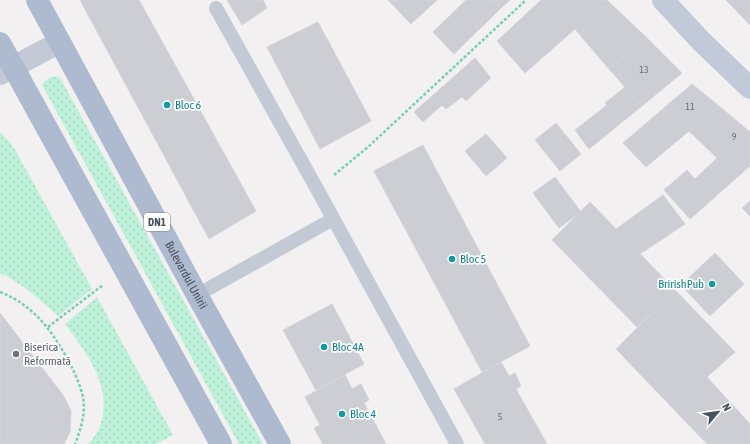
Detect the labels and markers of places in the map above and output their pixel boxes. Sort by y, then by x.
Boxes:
place label: Bloc 6 [175,98,201,112]
marker: Bloc 6 [162,100,172,110]
place label: Bloc 5 [460,252,486,266]
marker: Bloc 5 [447,254,457,264]
place label: BririshPub [658,277,704,291]
marker: BririshPub [707,279,717,289]
place label: Biserica Reformată [24,340,71,368]
place label: Bloc 4A [332,340,364,354]
marker: Bloc 4A [319,342,329,352]
marker: Biserica Reformată [11,349,21,359]
place label: Bloc 4 [350,407,376,421]
marker: Bloc 4 [337,409,347,419]

